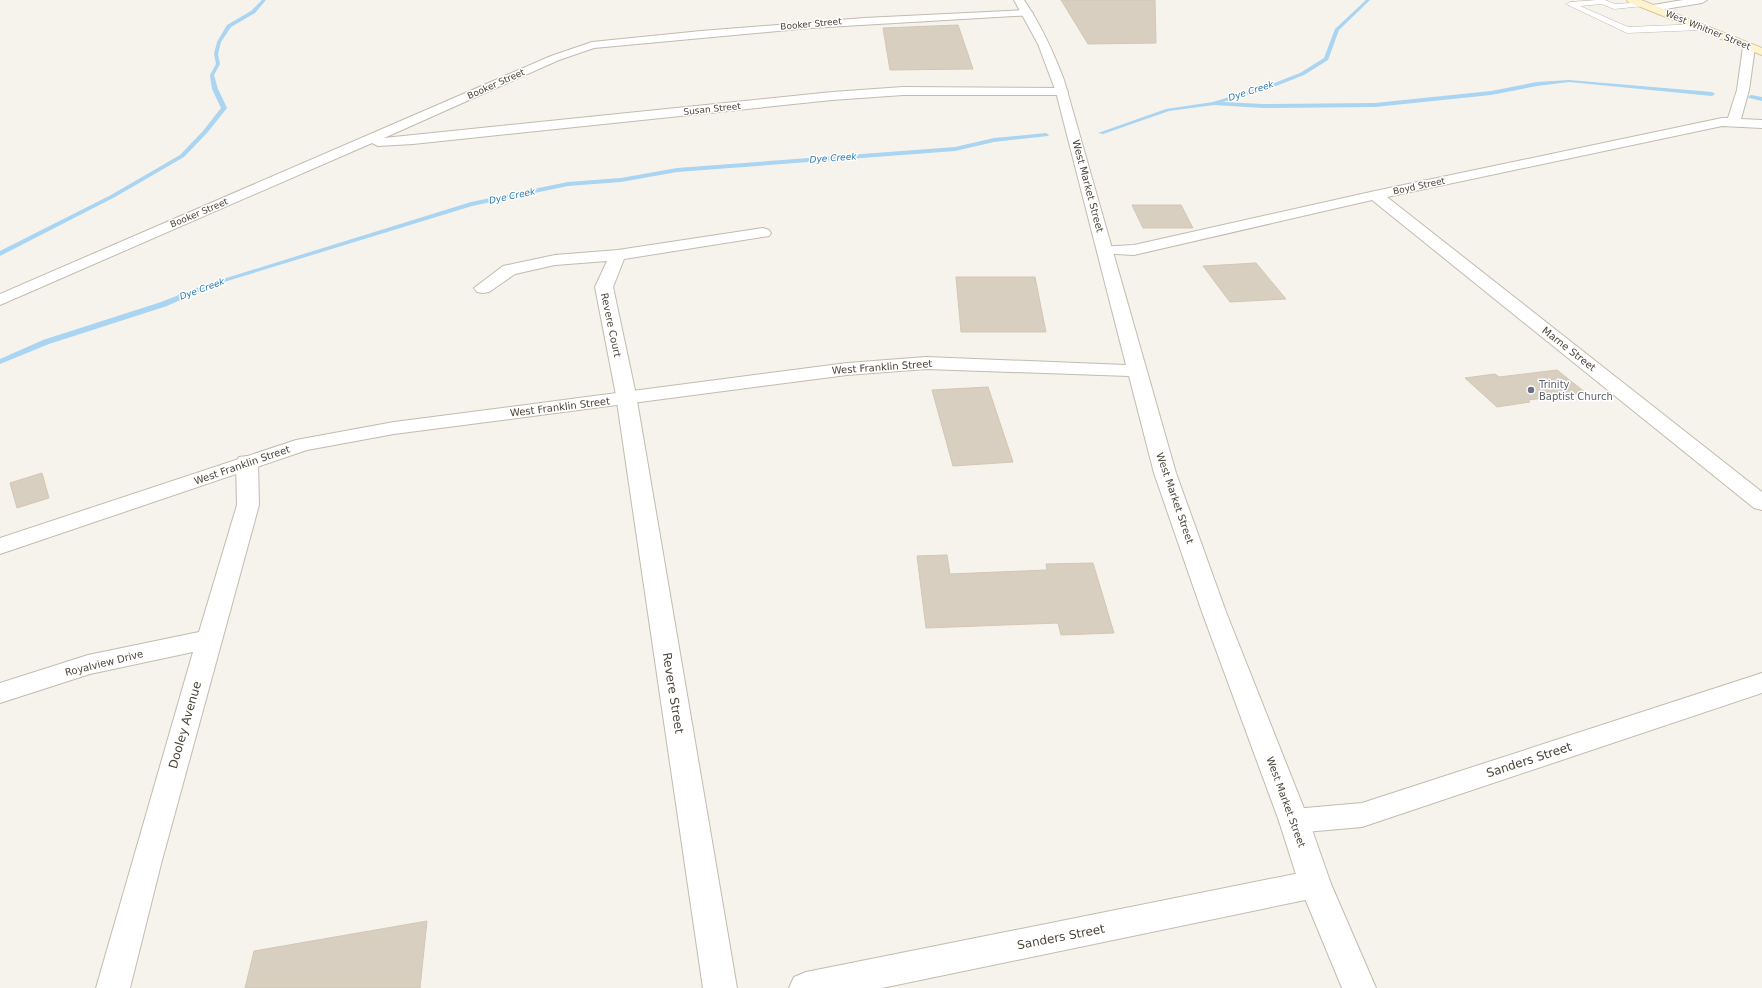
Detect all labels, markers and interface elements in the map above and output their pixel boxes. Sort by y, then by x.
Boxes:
street label: West Whitner Street [1664,8,1752,52]
street label: Booker Street [780,16,843,32]
street label: Booker Street [466,67,527,101]
water label: Dye Creek [1227,79,1276,103]
street label: Susan Street [683,101,742,117]
street label: West Market Street [1070,138,1106,234]
water label: Dye Creek [809,151,858,165]
street label: Boyd Street [1392,176,1446,196]
water label: Dye Creek [488,186,537,206]
street label: Booker Street [169,196,230,230]
water label: Dye Creek [178,276,226,302]
street label: Revere Court [599,292,623,358]
street label: Marne Street [1540,325,1598,373]
street label: West Franklin Street [831,358,933,376]
place label: Trinity Baptist Church [1538,379,1613,402]
marker: Trinity Baptist Church [1526,385,1536,395]
street label: West Franklin Street [509,395,611,419]
street label: West Franklin Street [193,443,291,487]
street label: West Market Street [1154,451,1196,545]
street label: Royalview Drive [64,648,144,678]
street label: Revere Street [660,651,686,735]
street label: Dooley Avenue [166,680,204,770]
street label: Sanders Street [1484,739,1574,780]
street label: West Market Street [1264,755,1308,849]
street label: Sanders Street [1016,922,1106,952]

